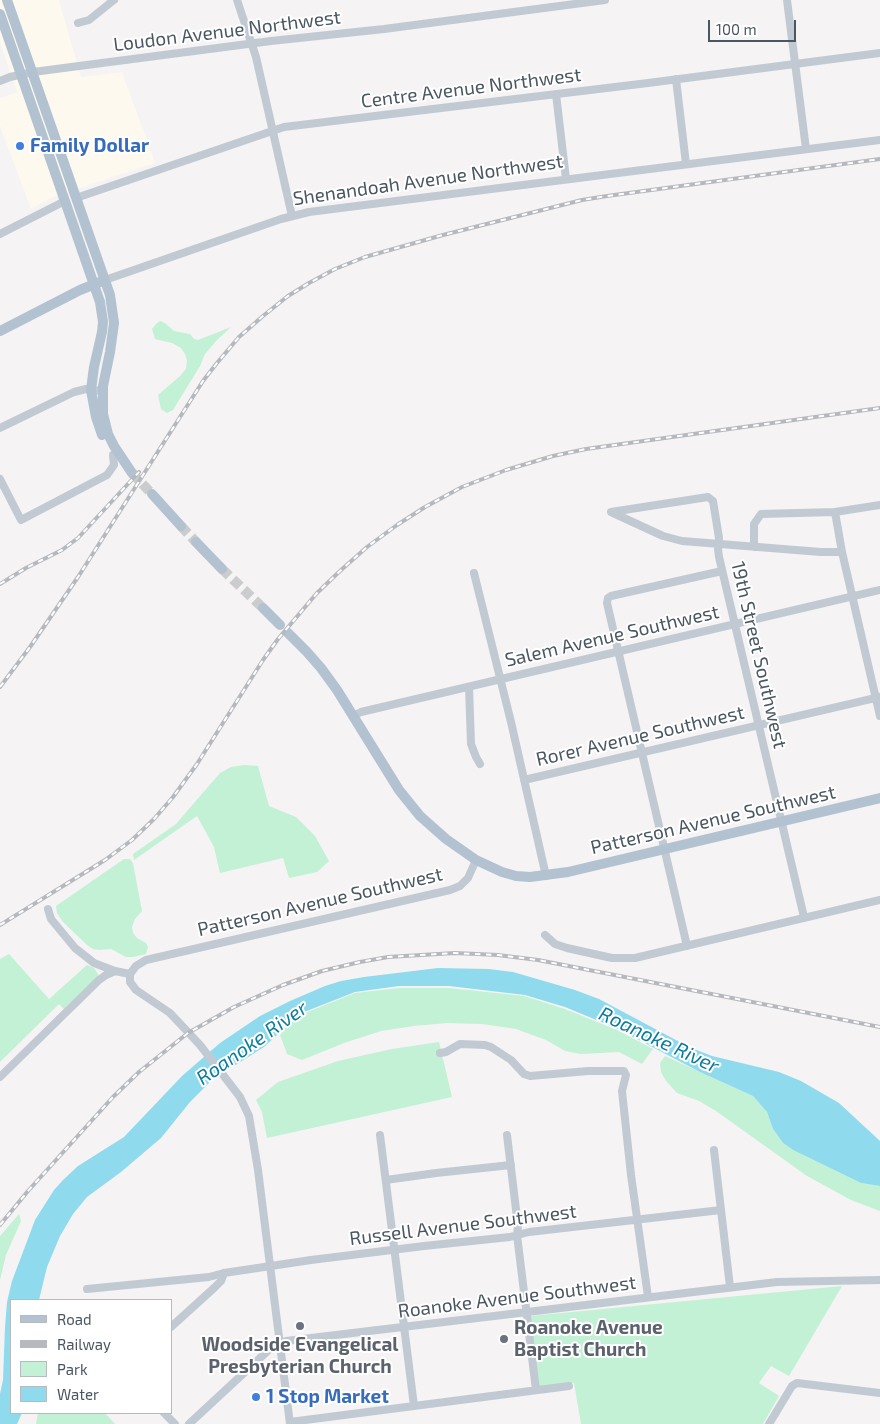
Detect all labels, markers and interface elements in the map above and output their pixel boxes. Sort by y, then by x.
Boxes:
street label: Loudon Avenue Northwest [112,6,342,56]
scale bar [710,10,798,42]
text: 100 m [716,20,757,38]
street label: Centre Avenue Northwest [360,63,582,113]
place label: Family Dollar [30,135,149,157]
marker: Family Dollar [14,140,26,152]
street label: Shenandoah Avenue Northwest [291,150,565,210]
street label: 19th Street Southwest [726,559,792,751]
street label: Salem Avenue Southwest [503,600,721,672]
street label: Rorer Avenue Southwest [534,701,746,771]
street label: Patterson Avenue Southwest [588,781,838,859]
street label: Patterson Avenue Southwest [195,863,445,941]
water label: Roanoke River [192,996,312,1090]
water label: Roanoke River [595,1002,723,1078]
street label: Russell Avenue Southwest [348,1200,578,1250]
street label: Roanoke Avenue Southwest [397,1271,637,1323]
legend [10,1299,172,1414]
text: Road [57,1310,92,1328]
place label: Roanoke Avenue Baptist Church [514,1317,663,1361]
marker: Woodside Evangelical Presbyterian Church [294,1320,306,1332]
marker: Roanoke Avenue Baptist Church [498,1333,510,1345]
place label: Woodside Evangelical Presbyterian Church [201,1334,399,1378]
text: Railway [57,1335,111,1353]
text: Park [57,1360,88,1378]
text: Water [57,1385,99,1403]
place label: 1 Stop Market [266,1386,389,1408]
marker: 1 Stop Market [250,1391,262,1403]

